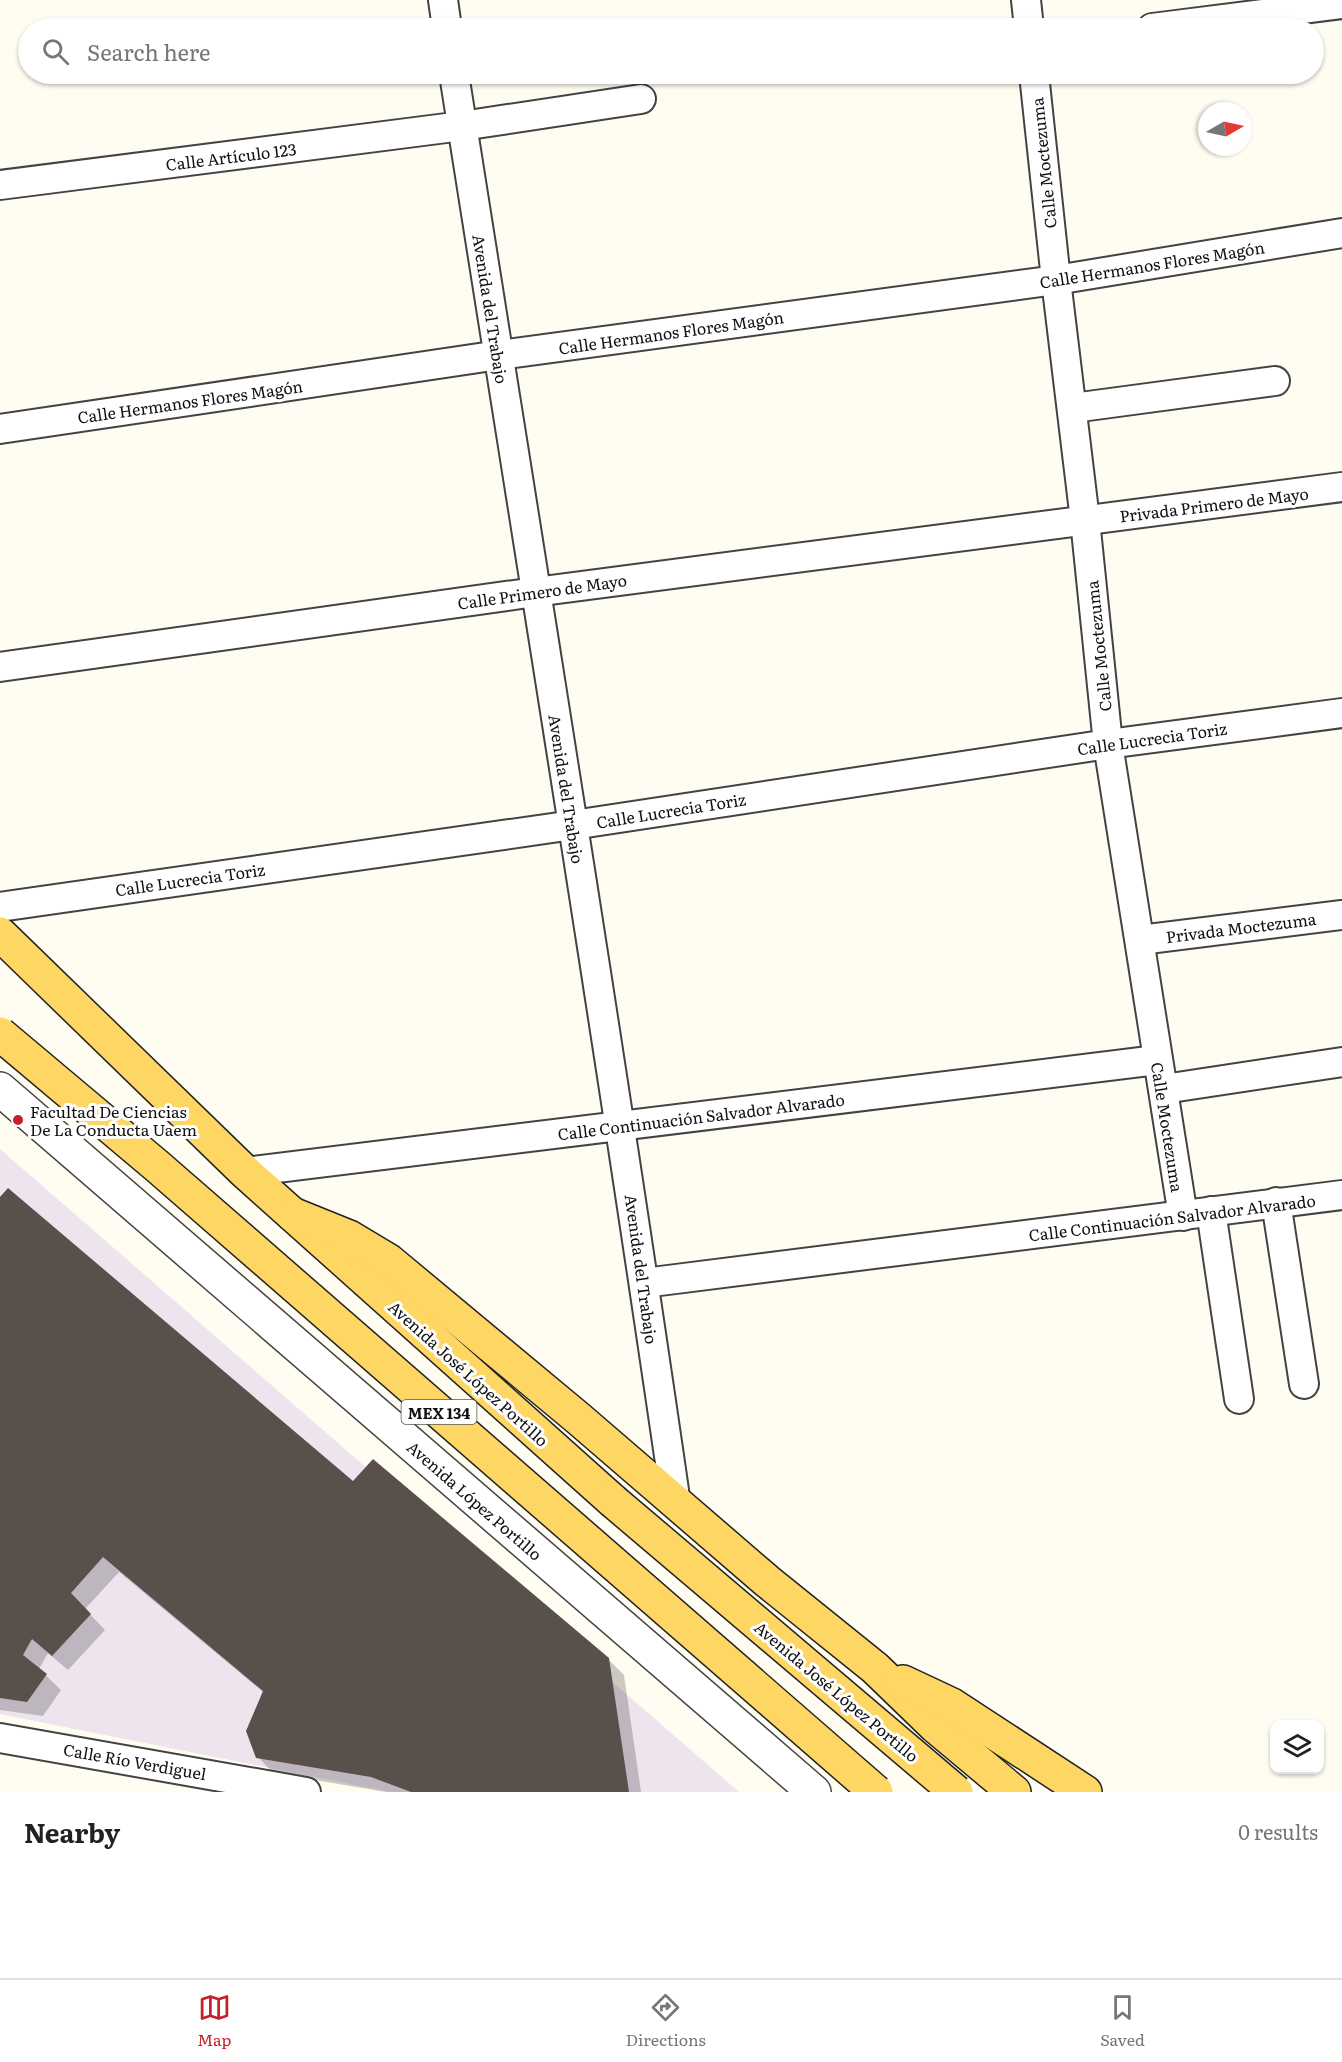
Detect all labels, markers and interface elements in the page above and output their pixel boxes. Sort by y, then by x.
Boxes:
search box [18,18,1324,84]
icon: search [39,35,72,68]
text: Search here [87,35,210,68]
street label: Calle Moctezuma [1024,96,1062,230]
north arrow [1198,102,1252,156]
street label: Calle Artículo 123 [164,136,298,176]
street label: Avenida del Trabajo [467,233,515,385]
street label: Calle Hermanos Flores Magón [1038,234,1267,294]
street label: Calle Hermanos Flores Magón [557,304,786,360]
street label: Calle Hermanos Flores Magón [76,373,305,429]
street label: Privada Primero de Mayo [1118,480,1310,528]
street label: Calle Primero de Mayo [456,567,628,615]
street label: Calle Moctezuma [1079,579,1117,713]
street label: Avenida del Trabajo [543,713,591,865]
street label: Calle Lucrecia Toriz [1075,716,1229,760]
street label: Calle Lucrecia Toriz [594,786,748,834]
street label: Calle Lucrecia Toriz [113,857,267,901]
street label: Privada Moctezuma [1165,906,1318,948]
street label: Calle Moctezuma [1146,1060,1190,1194]
street label: Calle Continuación Salvador Alvarado [556,1086,846,1146]
place label: Facultad De Ciencias De La Conducta Uaem [30,1099,197,1141]
marker: Facultad De Ciencias De La Conducta Uaem [11,1113,25,1127]
street label: Calle Continuación Salvador Alvarado [1027,1187,1317,1247]
street label: Avenida del Trabajo [620,1193,664,1345]
street label: Avenida José López Portillo [384,1295,554,1451]
road number: MEX 134 [402,1400,476,1424]
street label: Avenida López Portillo [402,1435,548,1565]
street label: Avenida José López Portillo [750,1615,924,1767]
map controls [1270,1720,1324,1774]
button: layers [1270,1720,1324,1774]
street label: Calle Río Verdiguel [62,1737,208,1785]
text: Nearby [24,1812,120,1851]
text: 0 results [1238,1816,1318,1846]
tab: Map [197,1991,231,2051]
tab: Directions [626,1991,706,2051]
tab: Saved [1100,1991,1145,2051]

